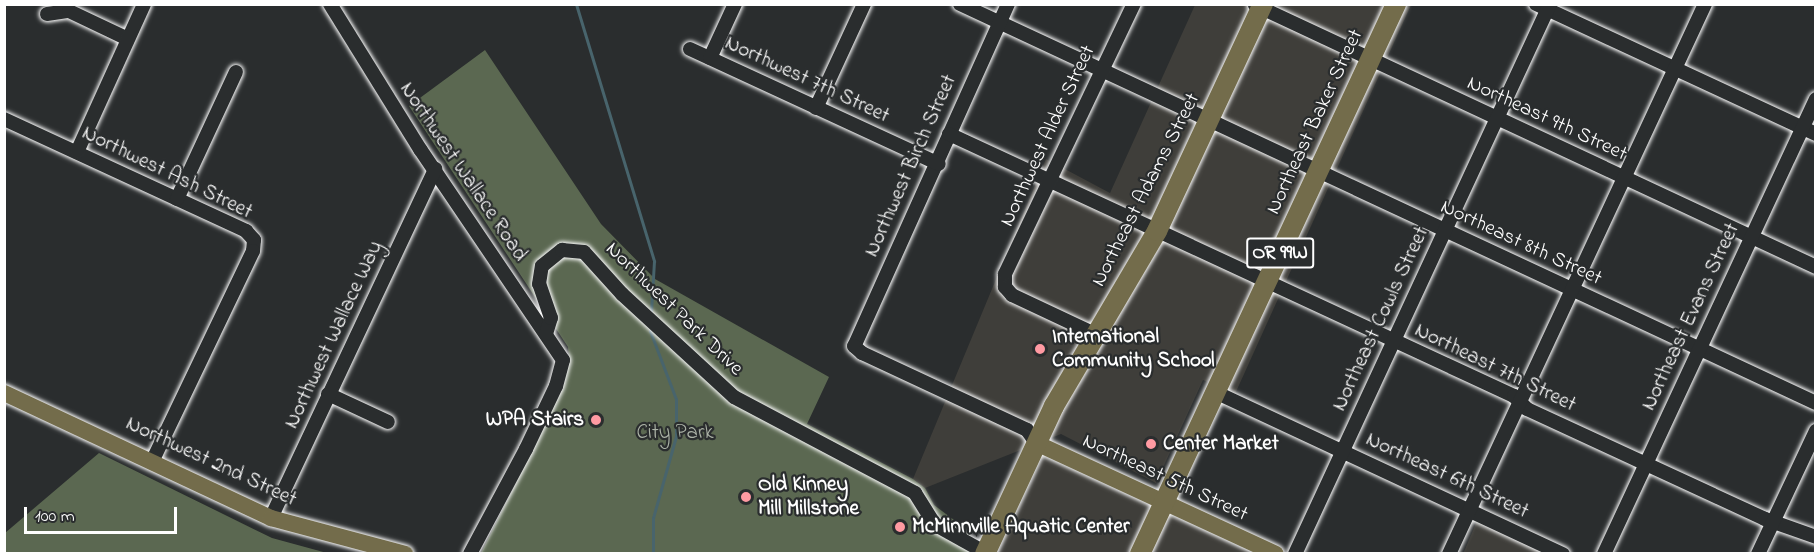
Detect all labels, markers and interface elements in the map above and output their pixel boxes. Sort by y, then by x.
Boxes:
street label: Northeast Baker Street [1261,26,1369,218]
street label: Northwest 7th Street [721,31,893,129]
street label: Northwest Alder Street [995,41,1101,231]
street label: Northwest Birch Street [859,71,963,261]
street label: Northeast 9th Street [1463,71,1631,167]
street label: Northwest Wallace Road [394,78,532,266]
street label: Northeast Adams Street [1086,89,1206,291]
street label: Northwest Ash Street [78,121,256,225]
street label: Northeast 8th Street [1436,195,1606,291]
street label: Northeast Evans Street [1637,219,1745,415]
street label: Northeast Cowls Street [1327,223,1435,415]
road number: OR 99W [1246,236,1314,270]
street label: Northwest Wallace Way [279,237,389,433]
street label: Northwest Park Drive [600,237,748,381]
street label: Northeast 7th Street [1410,318,1580,418]
place label: International Community School [1052,324,1215,374]
marker: International Community School [1033,342,1047,356]
place label: WPA Stairs [486,407,584,433]
street label: Northwest 2nd Street [122,411,300,513]
marker: WPA Stairs [589,413,603,427]
park label: City Park [636,420,714,446]
street label: Northeast 6th Street [1362,427,1532,525]
street label: Northeast 5th Street [1078,429,1252,527]
place label: Center Market [1163,431,1279,457]
marker: Center Market [1144,437,1158,451]
place label: Old Kinney Mill Millstone [758,472,859,522]
marker: Old Kinney Mill Millstone [739,490,753,504]
scale bar [27,495,180,533]
text: 100 m [35,504,75,530]
place label: McMinnville Aquatic Center [912,514,1130,540]
marker: McMinnville Aquatic Center [893,520,907,534]

